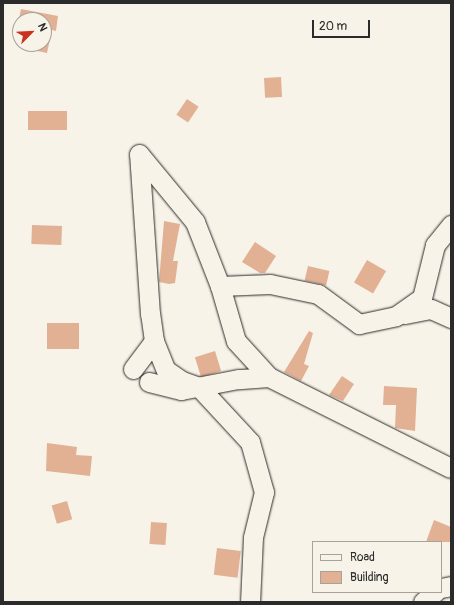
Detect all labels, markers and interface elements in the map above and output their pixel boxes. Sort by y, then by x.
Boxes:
north arrow [12,12,52,52]
scale bar [314,12,372,38]
text: 20 m [319,19,347,34]
text: N [35,21,50,33]
legend [312,541,442,593]
text: Road [350,550,375,565]
text: Building [350,570,389,585]

